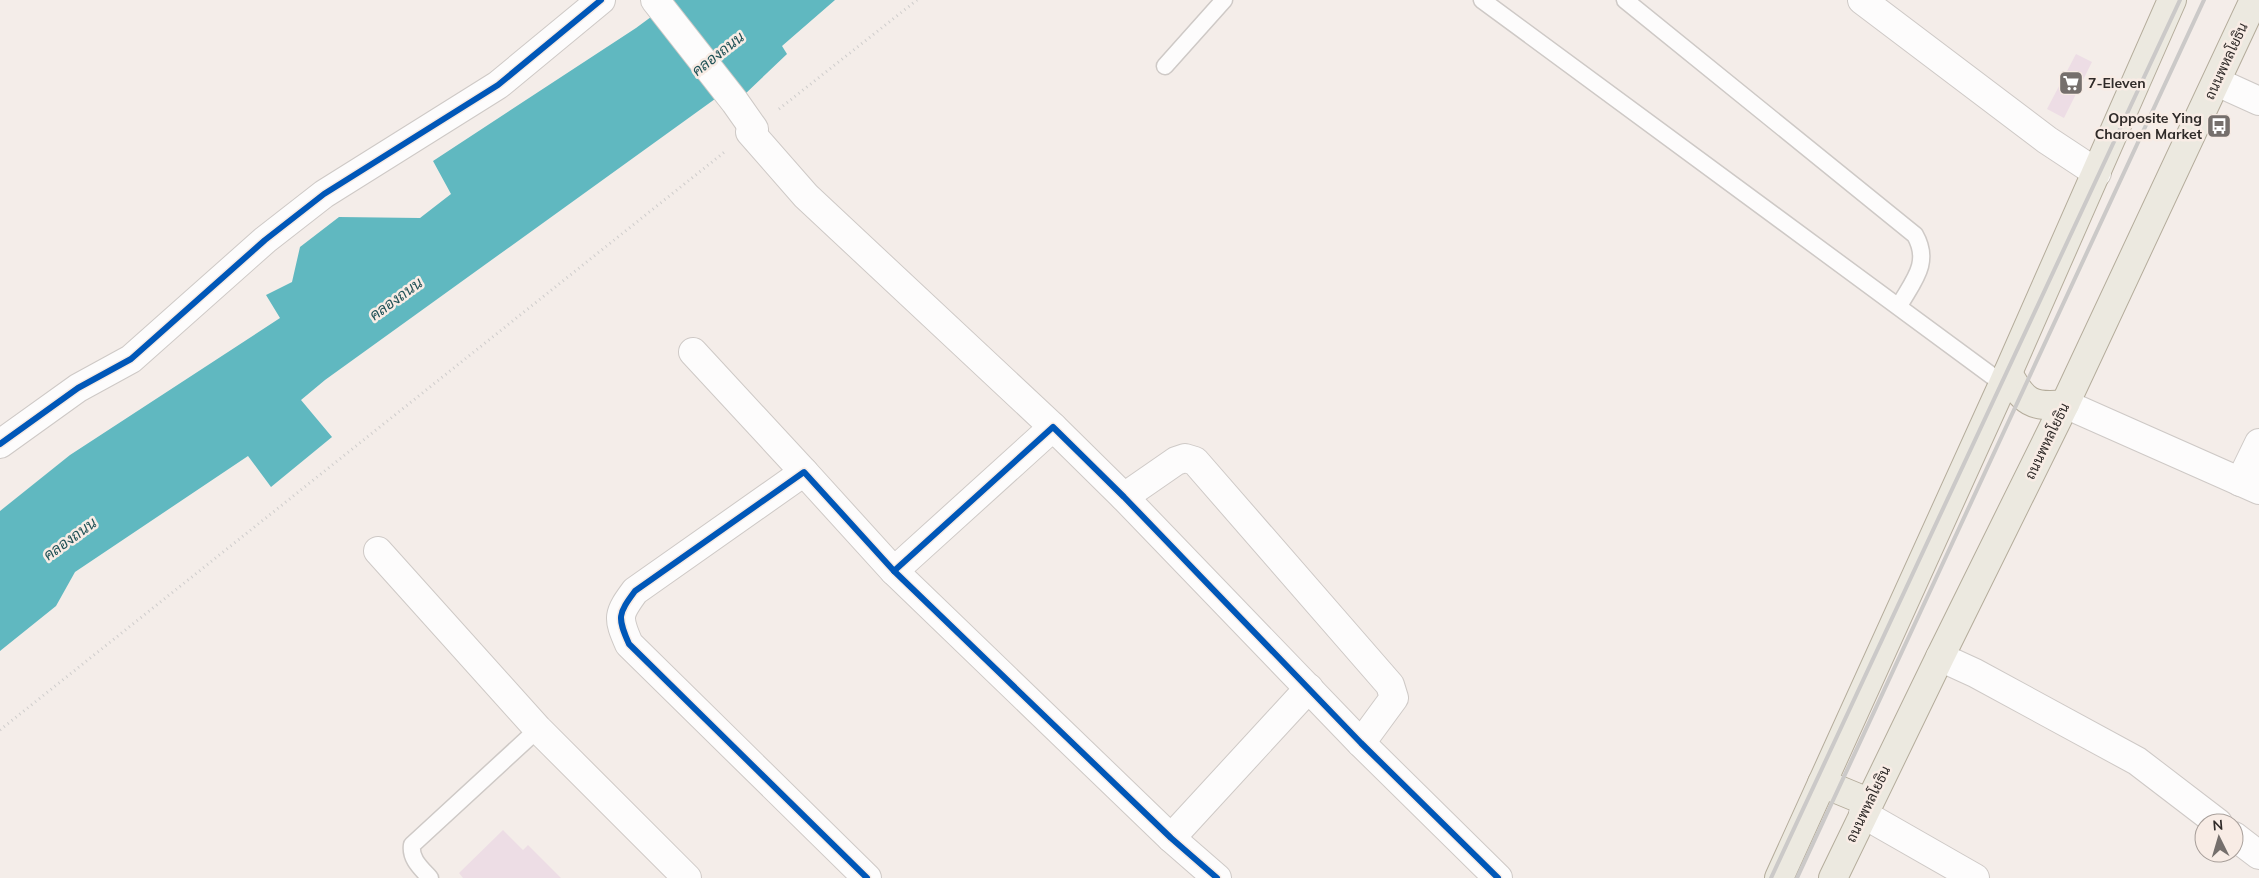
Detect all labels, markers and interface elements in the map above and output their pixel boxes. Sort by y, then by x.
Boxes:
street label: ถนนพหลโยธิน [2200,20,2252,102]
water label: คลองถนน [688,27,748,80]
supermarket icon: 7-Eleven [2058,70,2084,96]
place label: 7-Eleven [2088,74,2146,92]
place label: Opposite Ying Charoen Market [2095,109,2203,143]
bus stop icon: Opposite Ying Charoen Market [2206,113,2232,139]
water label: คลองถนน [365,273,426,324]
street label: ถนนพหลโยธิน [2021,400,2073,482]
water label: คลองถนน [39,513,100,564]
street label: ถนนพหลโยธิน [1842,763,1894,845]
north arrow [2194,813,2244,863]
text: N [2212,816,2224,834]

